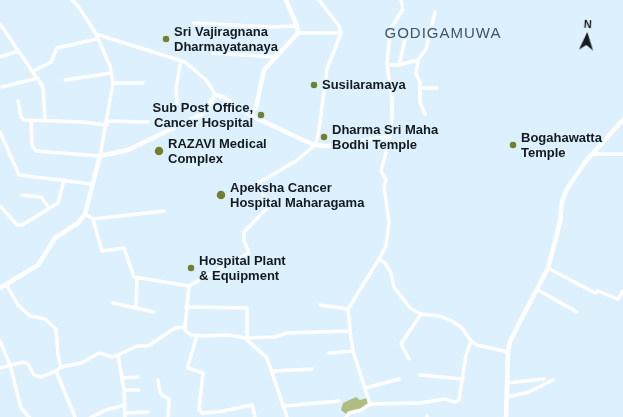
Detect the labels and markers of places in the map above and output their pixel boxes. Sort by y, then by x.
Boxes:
place label: Sri Vajiragnana Dharmayatanaya [174,24,278,55]
marker: Sri Vajiragnana Dharmayatanaya [161,34,171,44]
place label: Susilaramaya [322,77,406,93]
marker: Susilaramaya [309,80,319,90]
place label: Sub Post Office, Cancer Hospital [153,100,253,131]
marker: Sub Post Office, Cancer Hospital [256,110,266,120]
place label: Dharma Sri Maha Bodhi Temple [332,122,438,153]
place label: Bogahawatta Temple [521,130,602,161]
marker: Dharma Sri Maha Bodhi Temple [319,132,329,142]
place label: RAZAVI Medical Complex [168,136,267,167]
marker: Bogahawatta Temple [508,140,518,150]
marker: RAZAVI Medical Complex [153,145,165,157]
place label: Apeksha Cancer Hospital Maharagama [230,180,364,211]
marker: Apeksha Cancer Hospital Maharagama [215,189,227,201]
place label: Hospital Plant & Equipment [199,253,286,284]
marker: Hospital Plant & Equipment [186,263,196,273]

